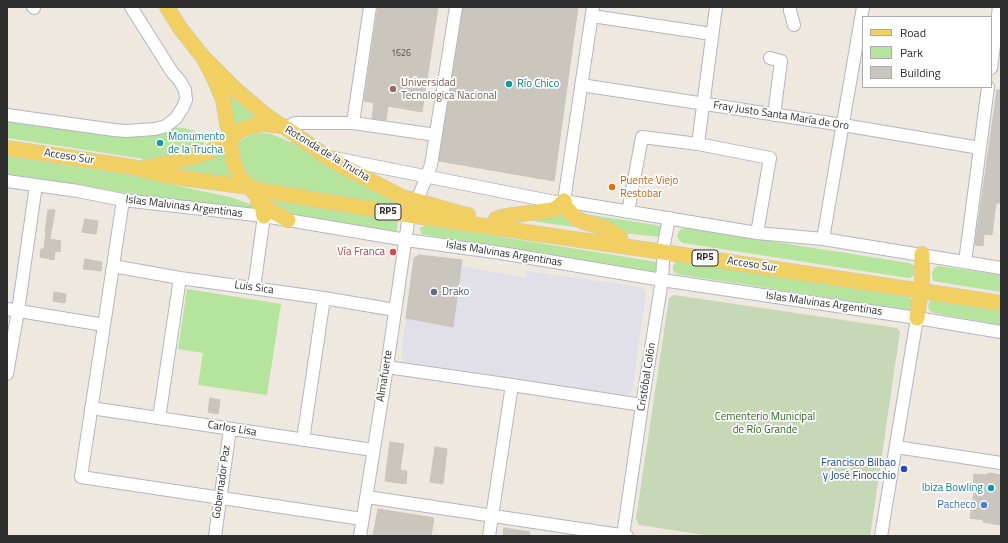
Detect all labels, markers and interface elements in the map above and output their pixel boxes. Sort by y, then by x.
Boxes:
legend [862,16,992,88]
text: Road [900,23,926,42]
text: Park [900,43,923,62]
house number: 1626 [391,49,411,59]
text: Building [900,63,941,82]
place label: Universidad Tecnologica Nacional [401,76,497,102]
place label: Río Chico [517,77,559,91]
marker: Río Chico [504,79,514,89]
marker: Universidad Tecnologica Nacional [388,84,398,94]
street label: Fray Justo Santa María de Oro [712,99,850,133]
street label: Rotonda de la Trucha [282,123,372,185]
place label: Monumento de la Trucha [168,130,225,156]
marker: Monumento de la Trucha [155,138,165,148]
street label: Acceso Sur [43,147,95,167]
place label: Puente Viejo Restobar [620,174,678,200]
marker: Puente Viejo Restobar [607,182,617,192]
street label: Islas Malvinas Argentinas [125,193,243,221]
road number: RP5 [375,204,401,220]
street label: Islas Malvinas Argentinas [445,238,563,270]
place label: Vía Franca [337,245,385,259]
marker: Vía Franca [388,247,398,257]
road number: RP5 [692,250,718,266]
street label: Acceso Sur [726,255,778,275]
street label: Luis Sica [233,279,275,297]
place label: Drako [442,285,469,299]
marker: Drako [429,287,439,297]
street label: Islas Malvinas Argentinas [765,289,883,319]
street label: Cristóbal Colón [635,342,659,412]
street label: Almafuerte [374,349,396,403]
park label: Cementerio Municipal de Río Grande [715,410,815,436]
street label: Carlos Lisa [207,419,257,439]
street label: Gobernador Paz [210,444,234,520]
place label: Francisco Bilbao y José Finocchio [821,456,896,482]
marker: Francisco Bilbao y José Finocchio [899,464,909,474]
place label: Ibiza Bowling [922,481,983,495]
marker: Ibiza Bowling [986,483,996,493]
place label: Pacheco [937,498,976,512]
marker: Pacheco [979,500,989,510]

